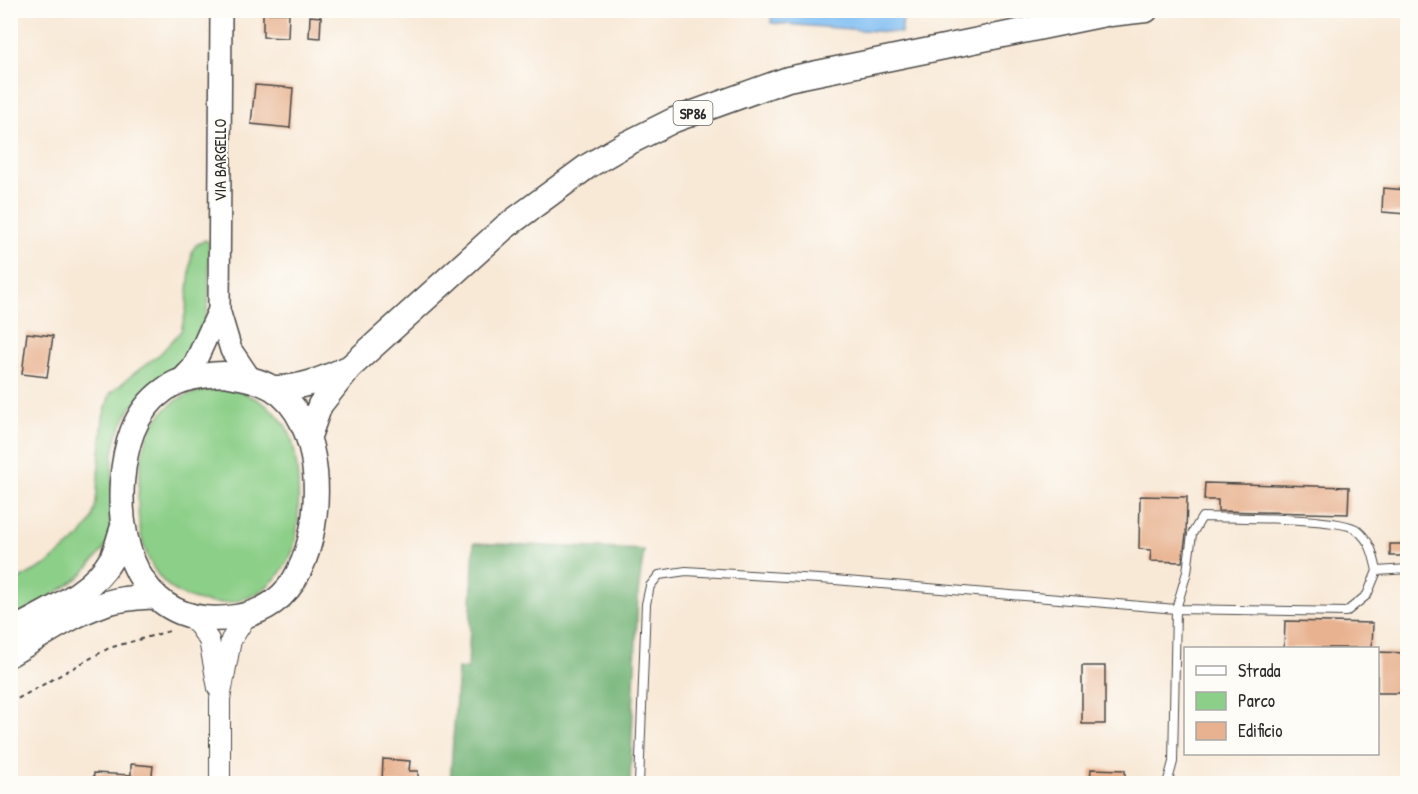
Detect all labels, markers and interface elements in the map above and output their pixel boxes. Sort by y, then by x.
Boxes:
road number: SP86 [674,101,712,125]
street label: VIA BARGELLO [209,118,231,201]
legend [1184,647,1379,755]
text: Strada [1238,658,1281,683]
text: Parco [1238,688,1275,713]
text: Edificio [1238,718,1282,743]

